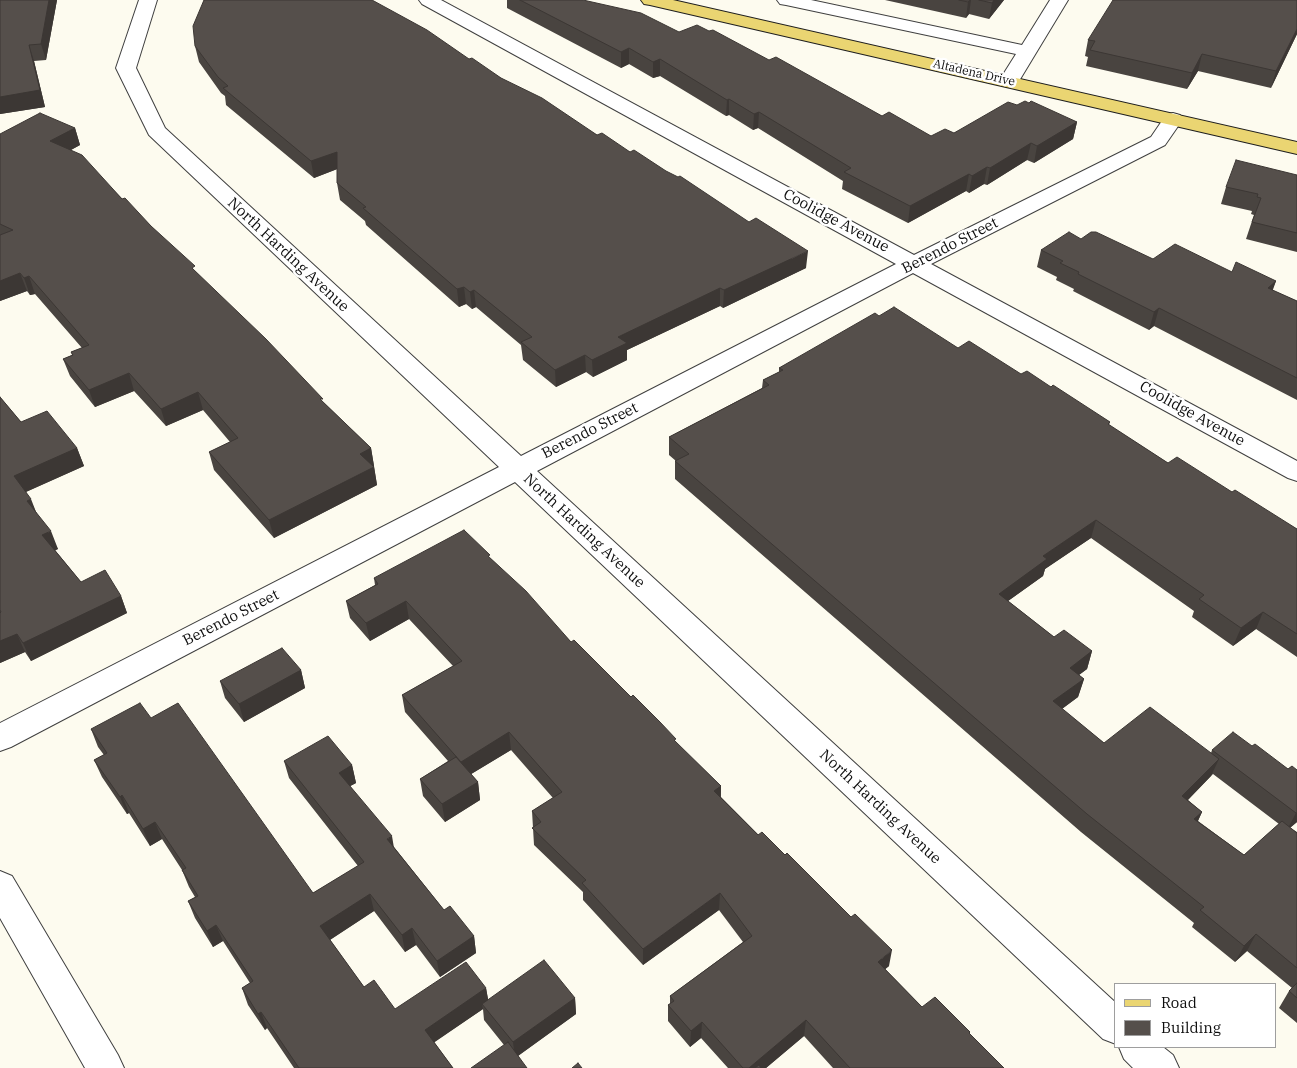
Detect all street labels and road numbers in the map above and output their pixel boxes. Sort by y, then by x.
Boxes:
street label: Altadena Drive [932,57,1016,89]
street label: Coolidge Avenue [780,186,892,256]
street label: North Harding Avenue [224,194,352,316]
street label: Berendo Street [899,214,1001,278]
street label: Coolidge Avenue [1136,378,1248,450]
street label: Berendo Street [539,399,641,463]
street label: North Harding Avenue [520,470,648,592]
street label: Berendo Street [180,586,282,650]
street label: North Harding Avenue [816,746,944,868]

